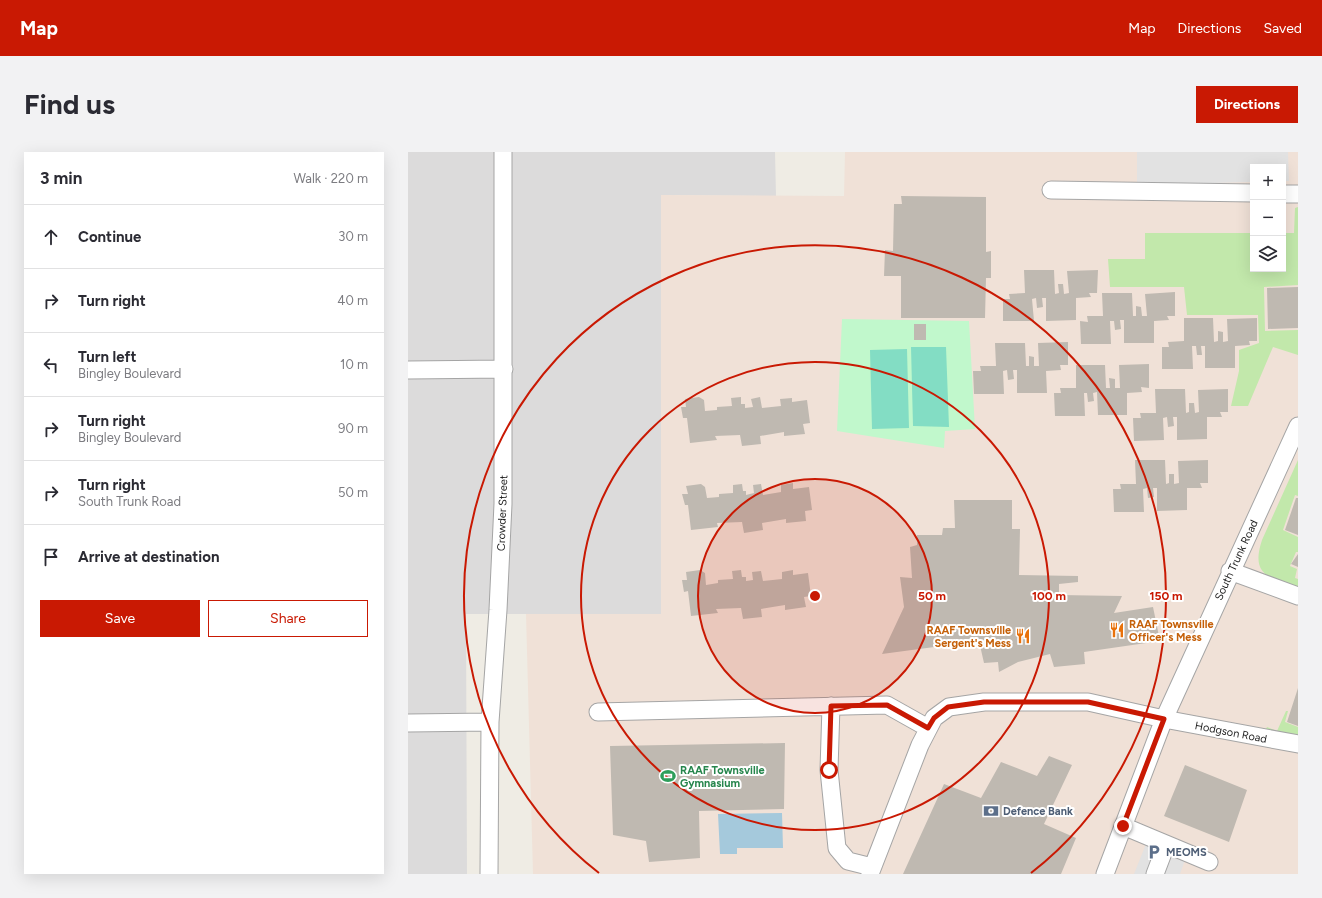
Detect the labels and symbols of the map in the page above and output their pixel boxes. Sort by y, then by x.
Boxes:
street label: Crowder Street [495,475,510,551]
street label: South Trunk Road [1212,518,1261,602]
centre of rings [808,589,822,603]
text: 50 m [918,589,946,603]
text: 100 m [1032,589,1066,603]
text: 150 m [1149,589,1183,603]
place label: RAAF Townsville Officer's Mess [1129,618,1214,644]
restaurant icon: RAAF Townsville Officer's Mess [1108,621,1126,639]
place label: RAAF Townsville Sergent's Mess [927,624,1011,650]
restaurant icon: RAAF Townsville Sergent's Mess [1014,627,1032,645]
street label: Hodgson Road [1194,719,1268,746]
route start [820,761,838,779]
place label: RAAF Townsville Gymnasium [680,764,765,790]
sports icon: RAAF Townsville Gymnasium [659,767,677,785]
bank icon: Defence Bank [982,802,1000,820]
place label: Defence Bank [1003,805,1073,818]
route end [1114,817,1132,835]
parking icon: MEOMS [1145,843,1163,861]
place label: MEOMS [1166,846,1207,859]

